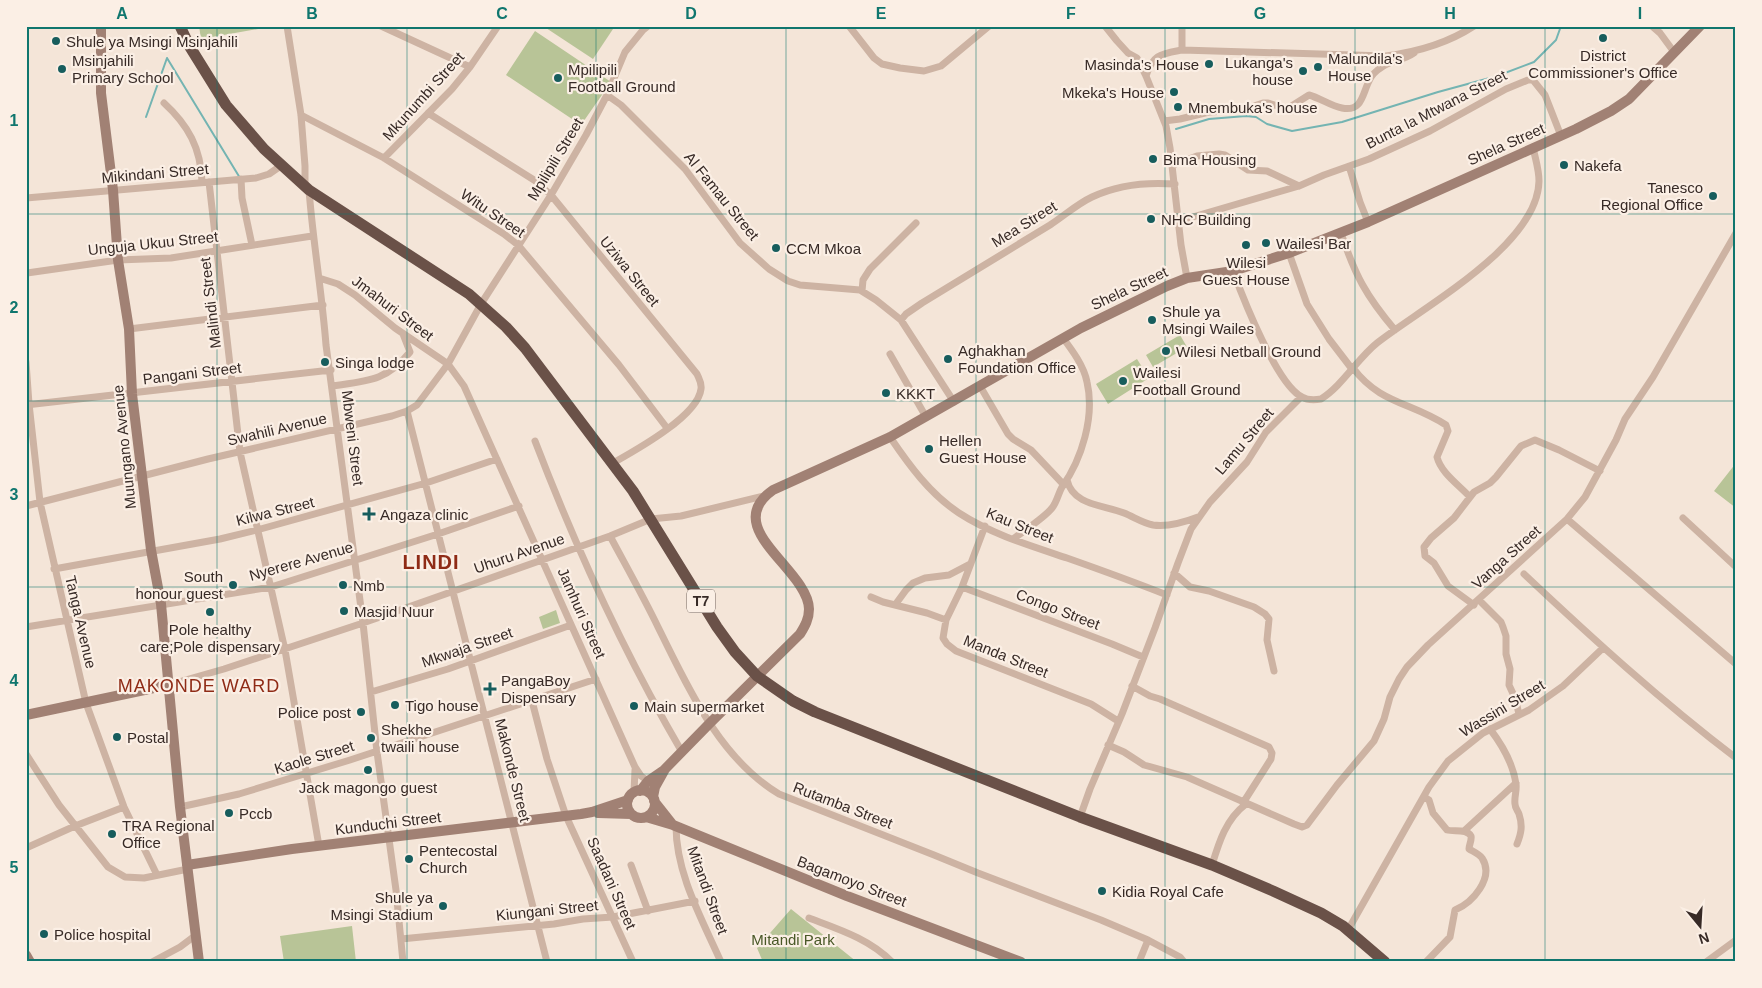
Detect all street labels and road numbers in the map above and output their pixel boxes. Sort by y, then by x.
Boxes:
street label: Mkunumbi Street [379,48,468,144]
street label: Bunta la Mtwana Street [1363,66,1510,152]
street label: Mpilipili Street [524,114,587,203]
street label: Shela Street [1465,119,1548,169]
street label: Al Famau Street [681,149,763,244]
street label: Mikindani Street [101,160,210,186]
street label: Witu Street [457,185,529,241]
street label: Mea Street [988,197,1060,251]
street label: Unguja Ukuu Street [87,228,220,258]
street label: Uziwa Street [597,233,664,310]
street label: Malindi Street [196,256,224,350]
street label: Shela Street [1088,263,1171,313]
street label: Jmahuri Street [349,272,438,345]
street label: Pangani Street [142,358,243,387]
street label: Muungano Avenue [109,384,139,510]
street label: Mbweni Street [339,389,367,487]
street label: Lamu Street [1211,404,1277,478]
street label: Swahili Avenue [226,409,328,449]
street label: Kilwa Street [234,493,317,529]
street label: Kau Street [984,504,1057,546]
street label: Vanga Street [1468,521,1544,592]
street label: Uhuru Avenue [471,530,567,576]
street label: Nyerere Avenue [247,538,355,584]
street label: Jamhuri Street [554,565,610,662]
street label: Tanga Avenue [62,574,100,670]
street label: Congo Street [1014,585,1103,633]
road number: T7 [687,590,715,612]
street label: Mkwaja Street [419,623,515,671]
street label: Manda Street [961,631,1052,681]
street label: Wassini Street [1456,676,1548,740]
street label: Makonde Street [492,717,534,824]
street label: Kaole Street [272,737,357,777]
street label: Rutamba Street [791,778,896,832]
street label: Kunduchi Street [334,808,443,838]
street label: Saadani Street [584,834,640,933]
street label: Mitandi Street [684,844,732,937]
street label: Bagamoyo Street [795,852,910,910]
street label: Kiungani Street [495,896,600,924]

